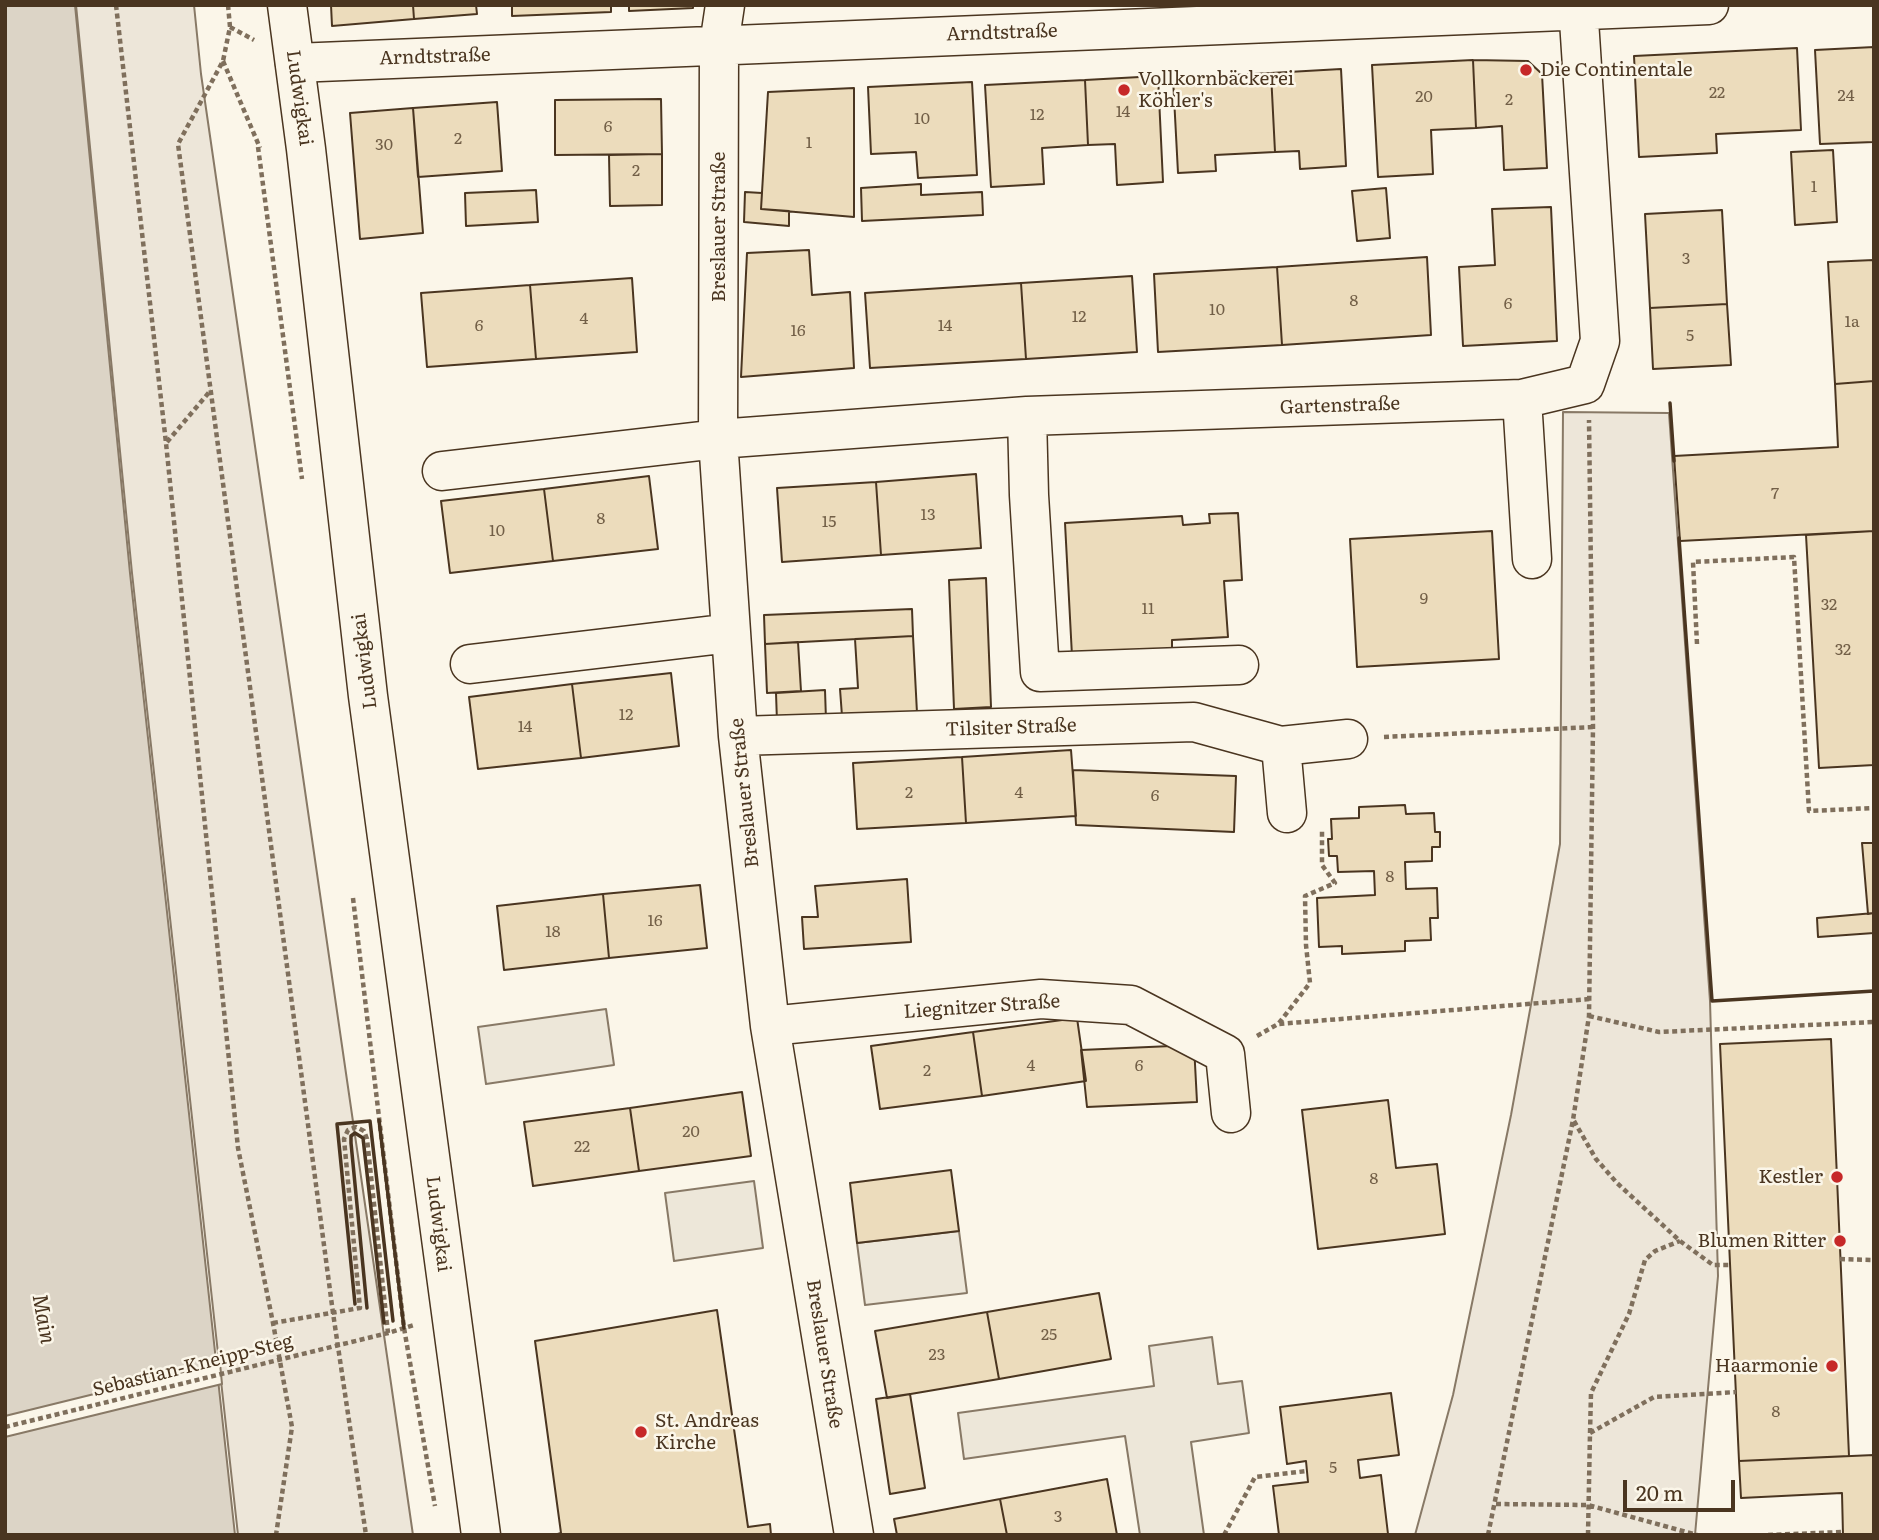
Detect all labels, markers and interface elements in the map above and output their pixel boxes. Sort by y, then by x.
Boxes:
street label: Arndtstraße [946,20,1058,46]
street label: Arndtstraße [379,44,491,70]
street label: Ludwigkai [281,49,317,147]
place label: Die Continentale [1540,59,1693,81]
marker: Die Continentale [1518,62,1534,78]
place label: Vollkornbäckerei Köhler's [1138,68,1294,112]
marker: Vollkornbäckerei Köhler's [1116,82,1132,98]
house number: 22 [1709,83,1725,103]
house number: 24 [1838,86,1854,106]
house number: 20 [1415,87,1433,107]
house number: 2 [1505,90,1513,110]
house number: 14 [1116,102,1130,122]
house number: 12 [1030,105,1044,125]
house number: 10 [914,109,930,129]
house number: 6 [604,117,612,137]
house number: 2 [454,129,462,149]
house number: 1 [806,133,812,153]
house number: 30 [375,135,393,155]
street label: Breslauer Straße [708,152,730,302]
house number: 2 [632,161,640,181]
house number: 1 [1811,177,1817,197]
house number: 3 [1682,249,1690,269]
house number: 8 [1350,291,1358,311]
house number: 6 [1504,294,1512,314]
house number: 10 [1209,300,1225,320]
house number: 12 [1072,307,1086,327]
house number: 4 [580,309,588,329]
house number: 1a [1844,312,1860,332]
house number: 6 [475,316,483,336]
house number: 14 [938,316,952,336]
house number: 16 [790,321,806,341]
house number: 5 [1686,326,1694,346]
street label: Gartenstraße [1279,393,1401,419]
house number: 7 [1771,484,1779,504]
house number: 13 [920,505,936,525]
house number: 8 [597,509,605,529]
house number: 15 [822,512,836,532]
house number: 10 [489,521,505,541]
house number: 9 [1420,589,1428,609]
house number: 32 [1821,595,1837,615]
house number: 11 [1141,599,1155,619]
street label: Ludwigkai [348,612,382,710]
house number: 32 [1835,640,1851,660]
house number: 12 [619,705,633,725]
street label: Tilsiter Straße [945,714,1077,742]
house number: 14 [518,717,532,737]
street label: Breslauer Straße [726,717,764,869]
house number: 2 [905,783,913,803]
house number: 4 [1015,783,1023,803]
house number: 6 [1151,786,1159,806]
house number: 8 [1386,867,1394,887]
house number: 16 [647,911,663,931]
house number: 18 [545,922,561,942]
street label: Liegnitzer Straße [903,990,1061,1024]
house number: 4 [1027,1056,1035,1076]
house number: 6 [1135,1056,1143,1076]
house number: 2 [923,1061,931,1081]
house number: 20 [682,1122,700,1142]
house number: 22 [574,1137,590,1157]
place label: Kestler [1759,1166,1823,1188]
house number: 8 [1370,1169,1378,1189]
marker: Kestler [1829,1169,1845,1185]
street label: Ludwigkai [421,1175,455,1273]
place label: Blumen Ritter [1698,1230,1826,1252]
marker: Blumen Ritter [1832,1233,1848,1249]
street label: Breslauer Straße [801,1278,847,1430]
water label: Main [26,1292,60,1346]
house number: 25 [1041,1325,1057,1345]
street label: Sebastian-Kneipp-Steg [90,1330,296,1402]
house number: 23 [929,1345,945,1365]
place label: Haarmonie [1715,1355,1818,1377]
marker: Haarmonie [1824,1358,1840,1374]
house number: 8 [1772,1402,1780,1422]
place label: St. Andreas Kirche [655,1410,759,1454]
marker: St. Andreas Kirche [633,1424,649,1440]
house number: 5 [1329,1458,1337,1478]
scale bar [1627,1466,1739,1510]
text: 20 m [1636,1476,1683,1507]
house number: 3 [1054,1507,1062,1527]

